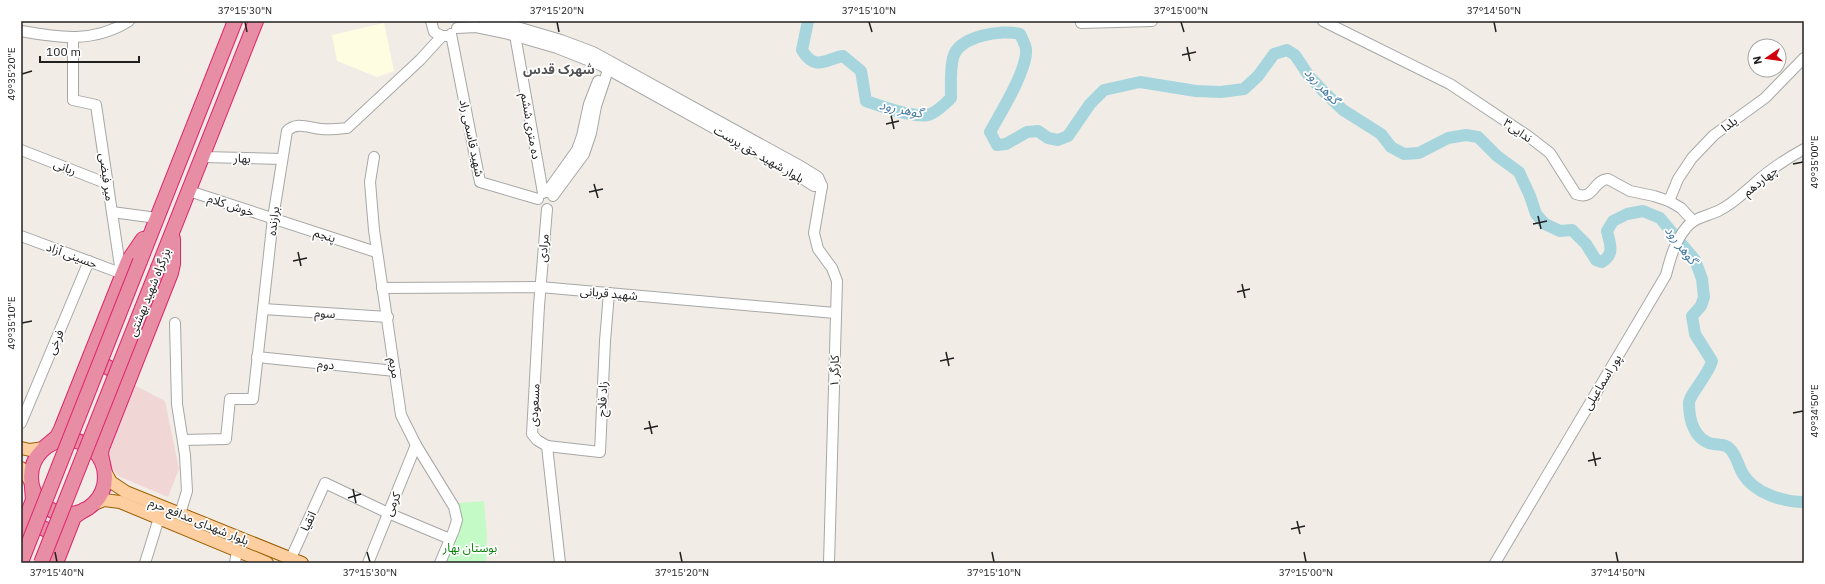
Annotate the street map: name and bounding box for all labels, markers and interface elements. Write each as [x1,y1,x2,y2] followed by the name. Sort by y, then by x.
[218,4,272,17] text: 37°15'30"N
[530,4,584,17] text: 37°15'20"N
[842,4,896,17] text: 37°15'10"N
[1154,4,1208,17] text: 37°15'00"N
[1467,4,1521,17] text: 37°14'50"N
[40,38,139,64] scale bar
[1747,38,1787,78] north arrow
[46,44,81,59] text: 100 m
[5,47,18,101] text: 49°35'20"E
[1750,55,1765,66] text: N
[523,61,595,78] district label: شهرک قدس
[1301,64,1345,110] water label: گوهر رود
[516,92,544,161] street label: ده متری ششم
[878,96,927,122] water label: گوهر رود
[456,98,488,178] street label: شهید قاسمی راد
[1718,113,1740,135] street label: یلدا
[1501,115,1535,145] street label: ندایی۳
[711,122,807,187] street label: بلوار شهید حق پرست
[1808,135,1821,189] text: 49°35'00"E
[232,150,251,166] street label: بهار
[96,152,118,202] street label: میر فیضی
[52,156,78,178] street label: ربانی
[1740,163,1782,201] street label: چهاردهم
[205,190,256,221] street label: خوش کلام
[264,206,282,236] street label: برازنده
[1661,222,1703,270] water label: گوهر رود
[312,224,338,247] street label: پنجم
[534,233,552,263] street label: مرادی
[44,239,99,271] street label: حسینی آزاد
[124,246,174,338] street label: بزرگراه شهید بهشتی
[580,283,638,303] street label: شهید قربانی
[5,296,18,350] text: 49°35'10"E
[314,305,336,323] street label: سوم
[43,327,67,357] street label: فرخی
[1580,351,1625,413] street label: پور اسماعیلی
[826,354,842,387] street label: کارگر ۱
[317,356,335,374] street label: دوم
[384,357,404,380] street label: مریم
[594,381,612,417] street label: زاد فلاح
[525,383,543,427] street label: مسعودی
[1808,384,1821,438] text: 49°34'50"E
[380,489,404,518] street label: کرمی
[146,494,251,550] street label: بلوار شهدای مدافع حرم
[297,508,319,533] street label: اتقیا
[442,540,497,555] park label: بوستان بهار
[30,566,84,579] text: 37°15'40"N
[343,566,397,579] text: 37°15'30"N
[655,566,709,579] text: 37°15'20"N
[967,566,1021,579] text: 37°15'10"N
[1279,566,1333,579] text: 37°15'00"N
[1591,566,1645,579] text: 37°14'50"N

